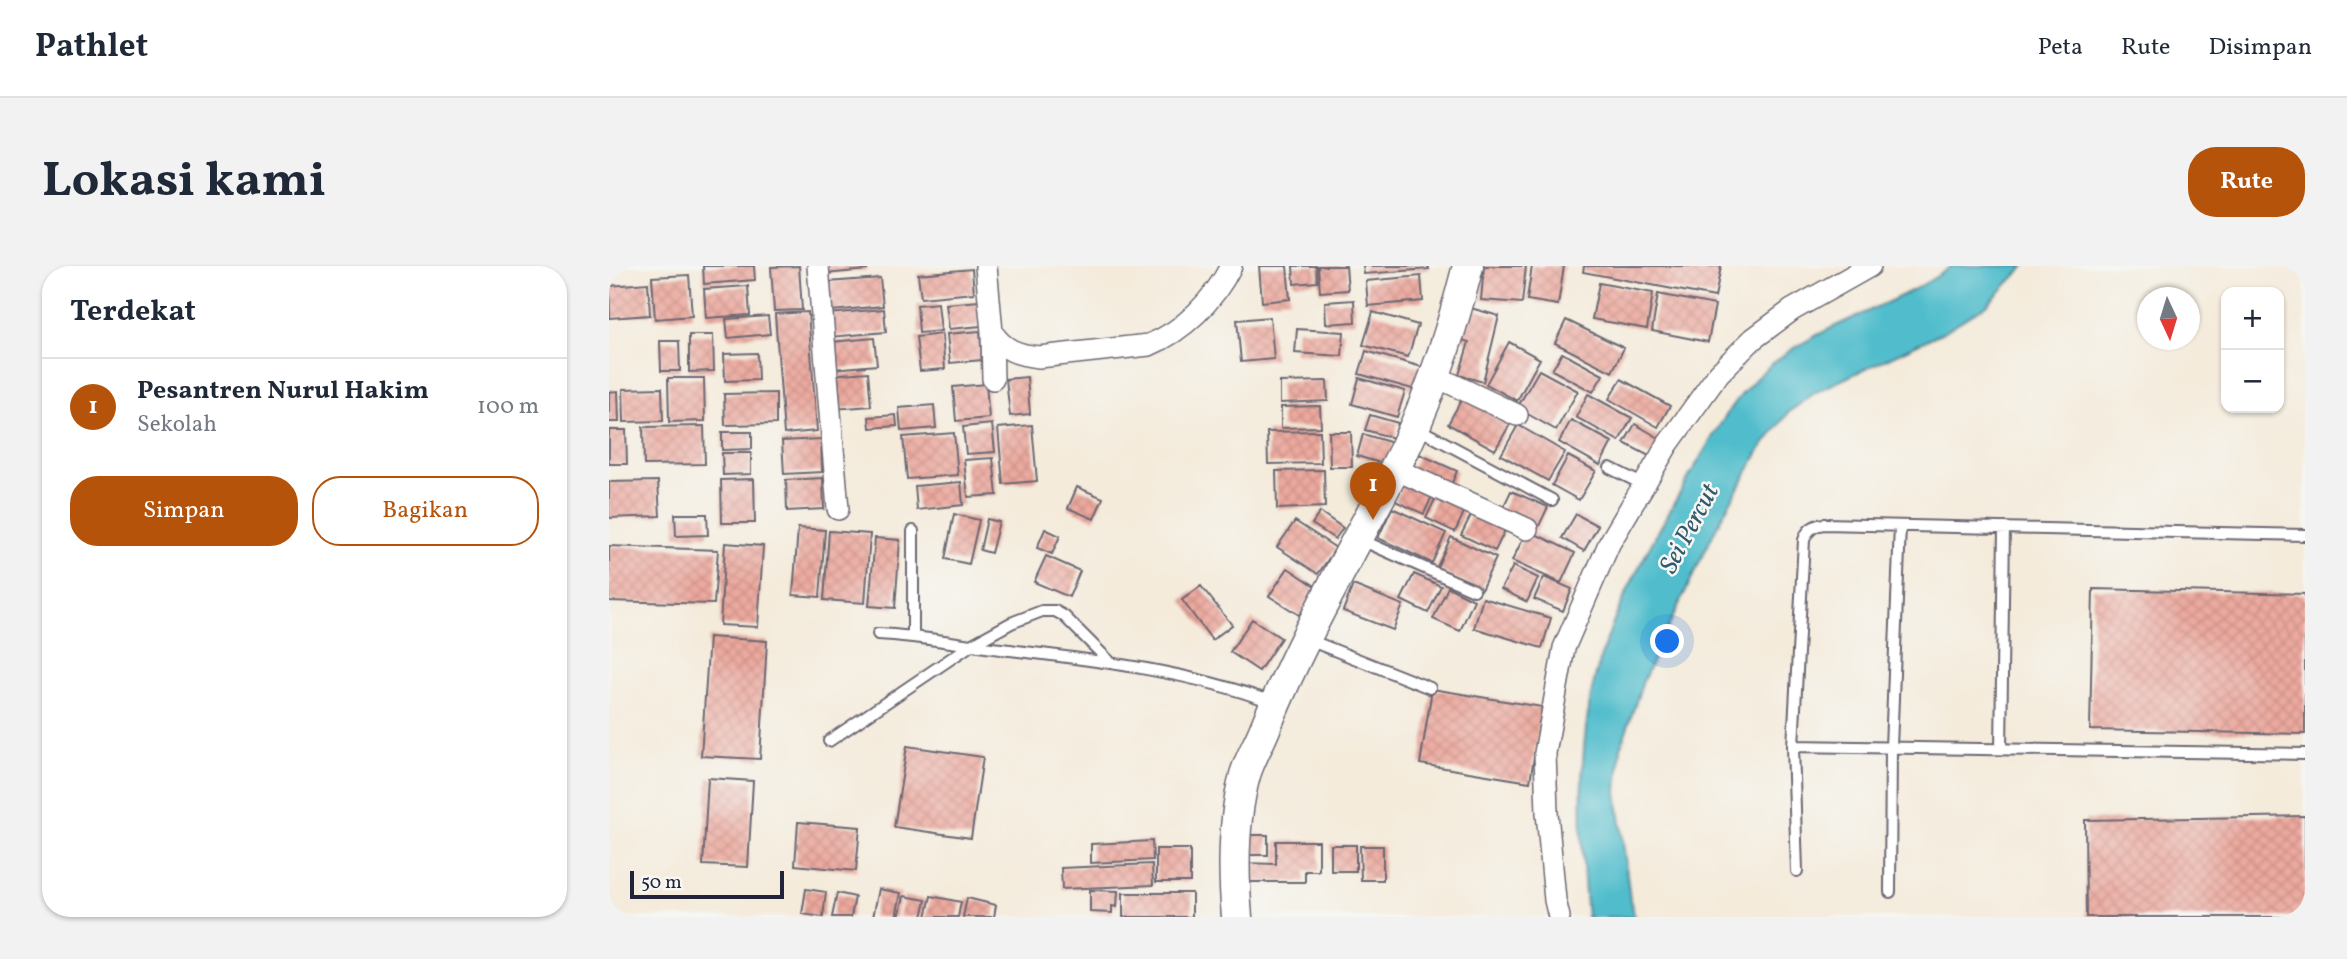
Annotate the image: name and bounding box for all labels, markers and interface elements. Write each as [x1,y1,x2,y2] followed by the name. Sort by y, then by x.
[35,25,148,71] text: Pathlet
[2038,31,2083,65] text: Peta
[2121,31,2170,65] text: Rute
[2208,31,2312,65] text: Disimpan
[2188,147,2305,217] button: Rute
[42,148,326,217] text: Lokasi kami
[2137,287,2200,350] north arrow
[2221,287,2284,413] map controls
[2221,287,2284,350] button: +
[70,291,196,333] text: Terdekat
[2221,350,2284,413] button: −
[137,373,429,409] text: Pesantren Nurul Hakim
[88,391,98,423] text: 1
[477,391,539,423] text: 100 m
[137,409,217,441] text: Sekolah
[1350,462,1396,520] pin: 1
[70,476,298,546] button: Simpan
[312,476,539,546] button: Bagikan
[1651,477,1729,580] water label: Sei Percut
[1650,624,1684,658] your location
[630,868,784,900] scale bar
[641,870,682,896] text: 50 m

